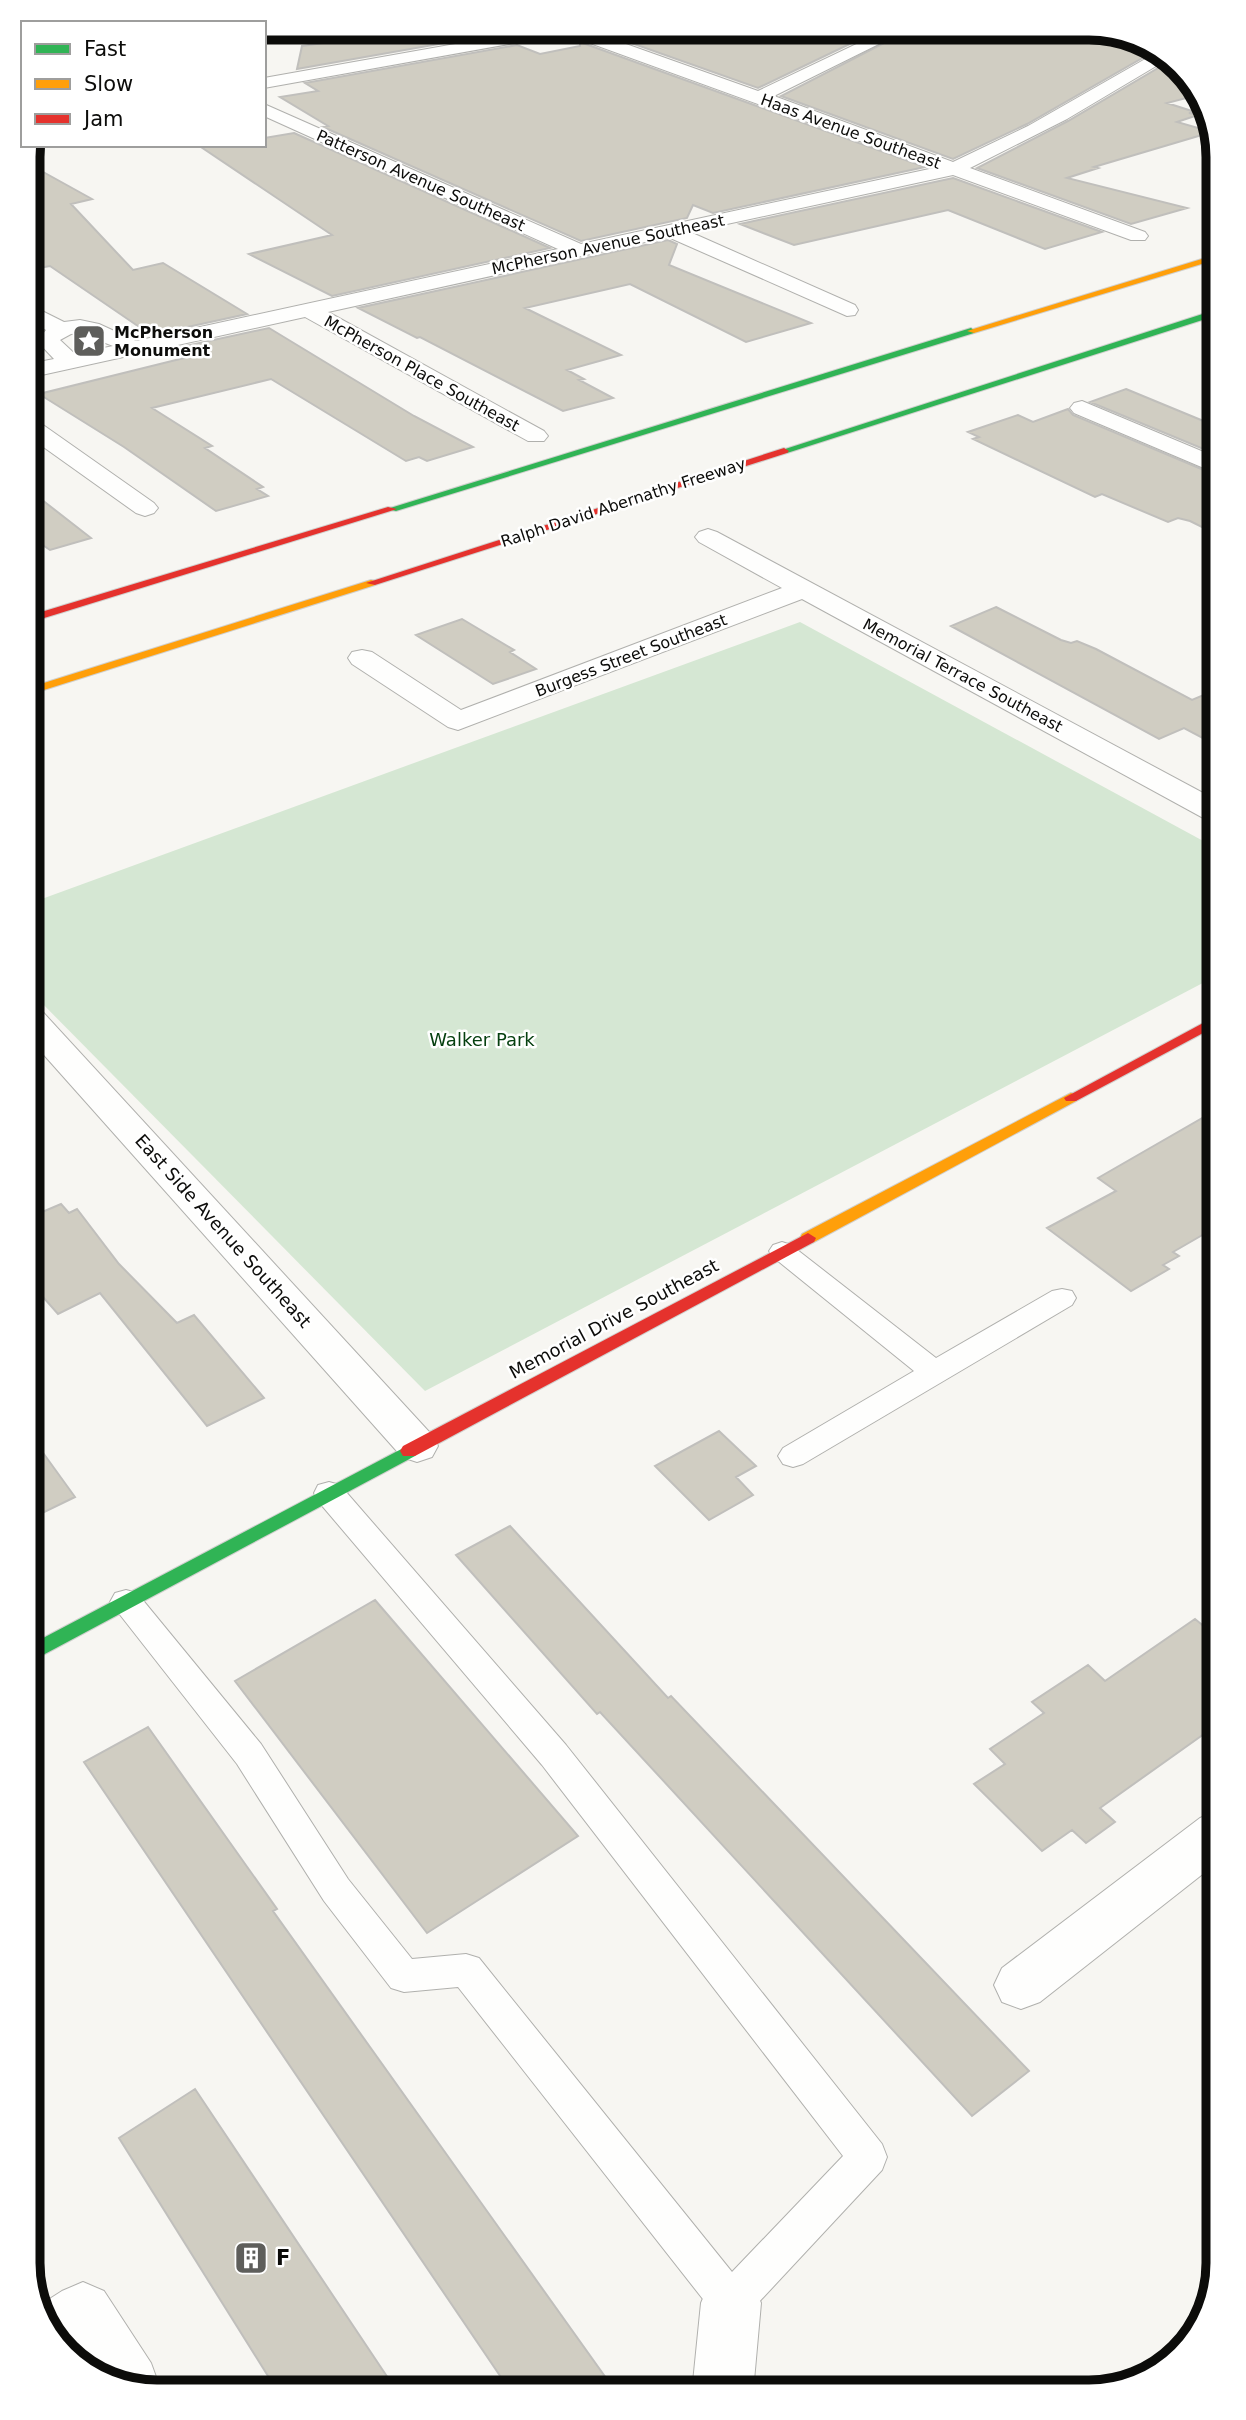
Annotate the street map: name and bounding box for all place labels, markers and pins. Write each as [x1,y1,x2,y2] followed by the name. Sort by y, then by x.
[70,322,108,360] place icon: McPherson Monument
[114,323,213,360] place label: McPherson Monument
[232,2239,270,2277] building icon: F
[276,2246,290,2270] place label: F

